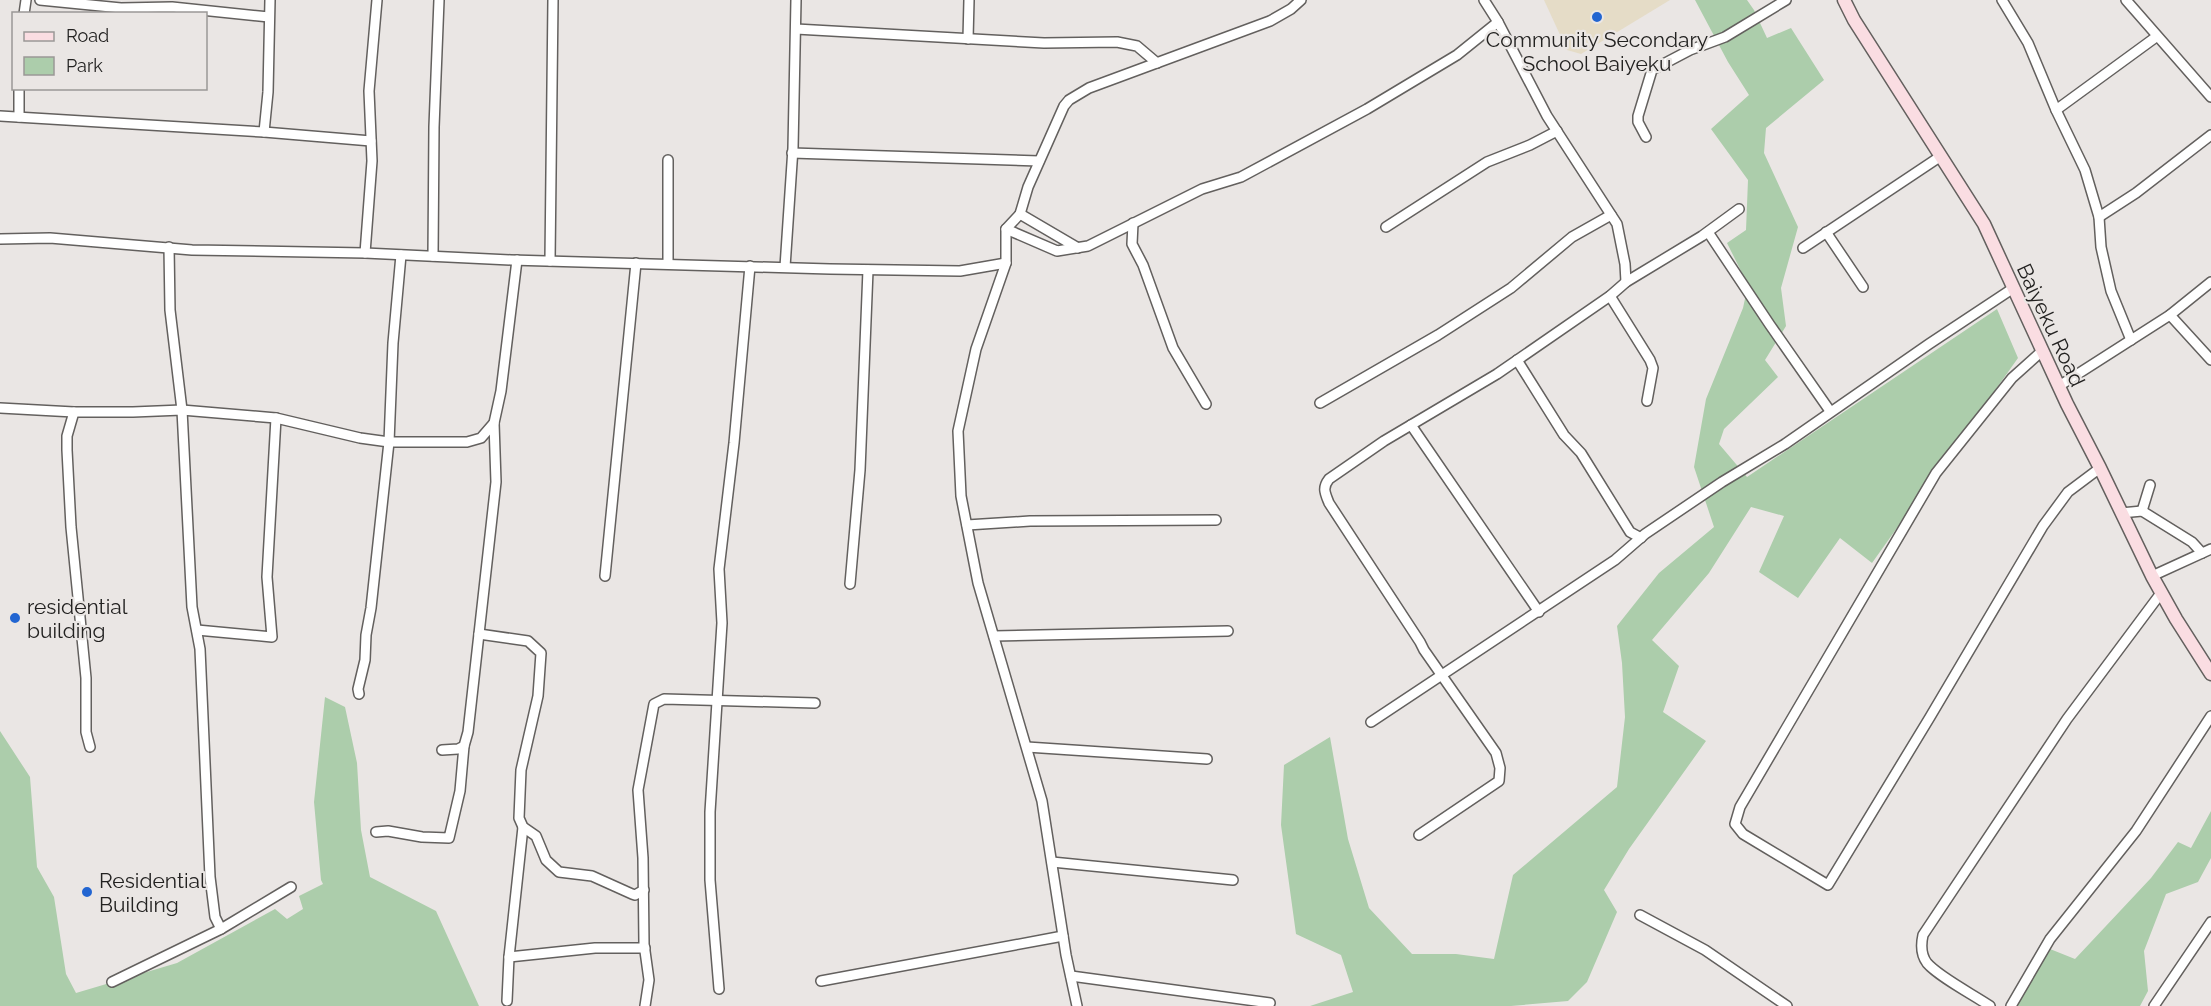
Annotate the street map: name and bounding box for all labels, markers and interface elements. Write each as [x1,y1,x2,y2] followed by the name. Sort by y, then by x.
[1590,10,1604,24] marker: Community Secondary School Baiyeku
[12,12,207,90] legend
[66,25,109,46] text: Road
[1486,27,1708,76] place label: Community Secondary School Baiyeku
[66,55,103,76] text: Park
[2012,260,2090,390] street label: Baiyeku Road
[27,594,128,643] place label: residential building
[8,611,22,625] marker: residential building
[99,868,206,917] place label: Residential Building
[80,885,94,899] marker: Residential Building

